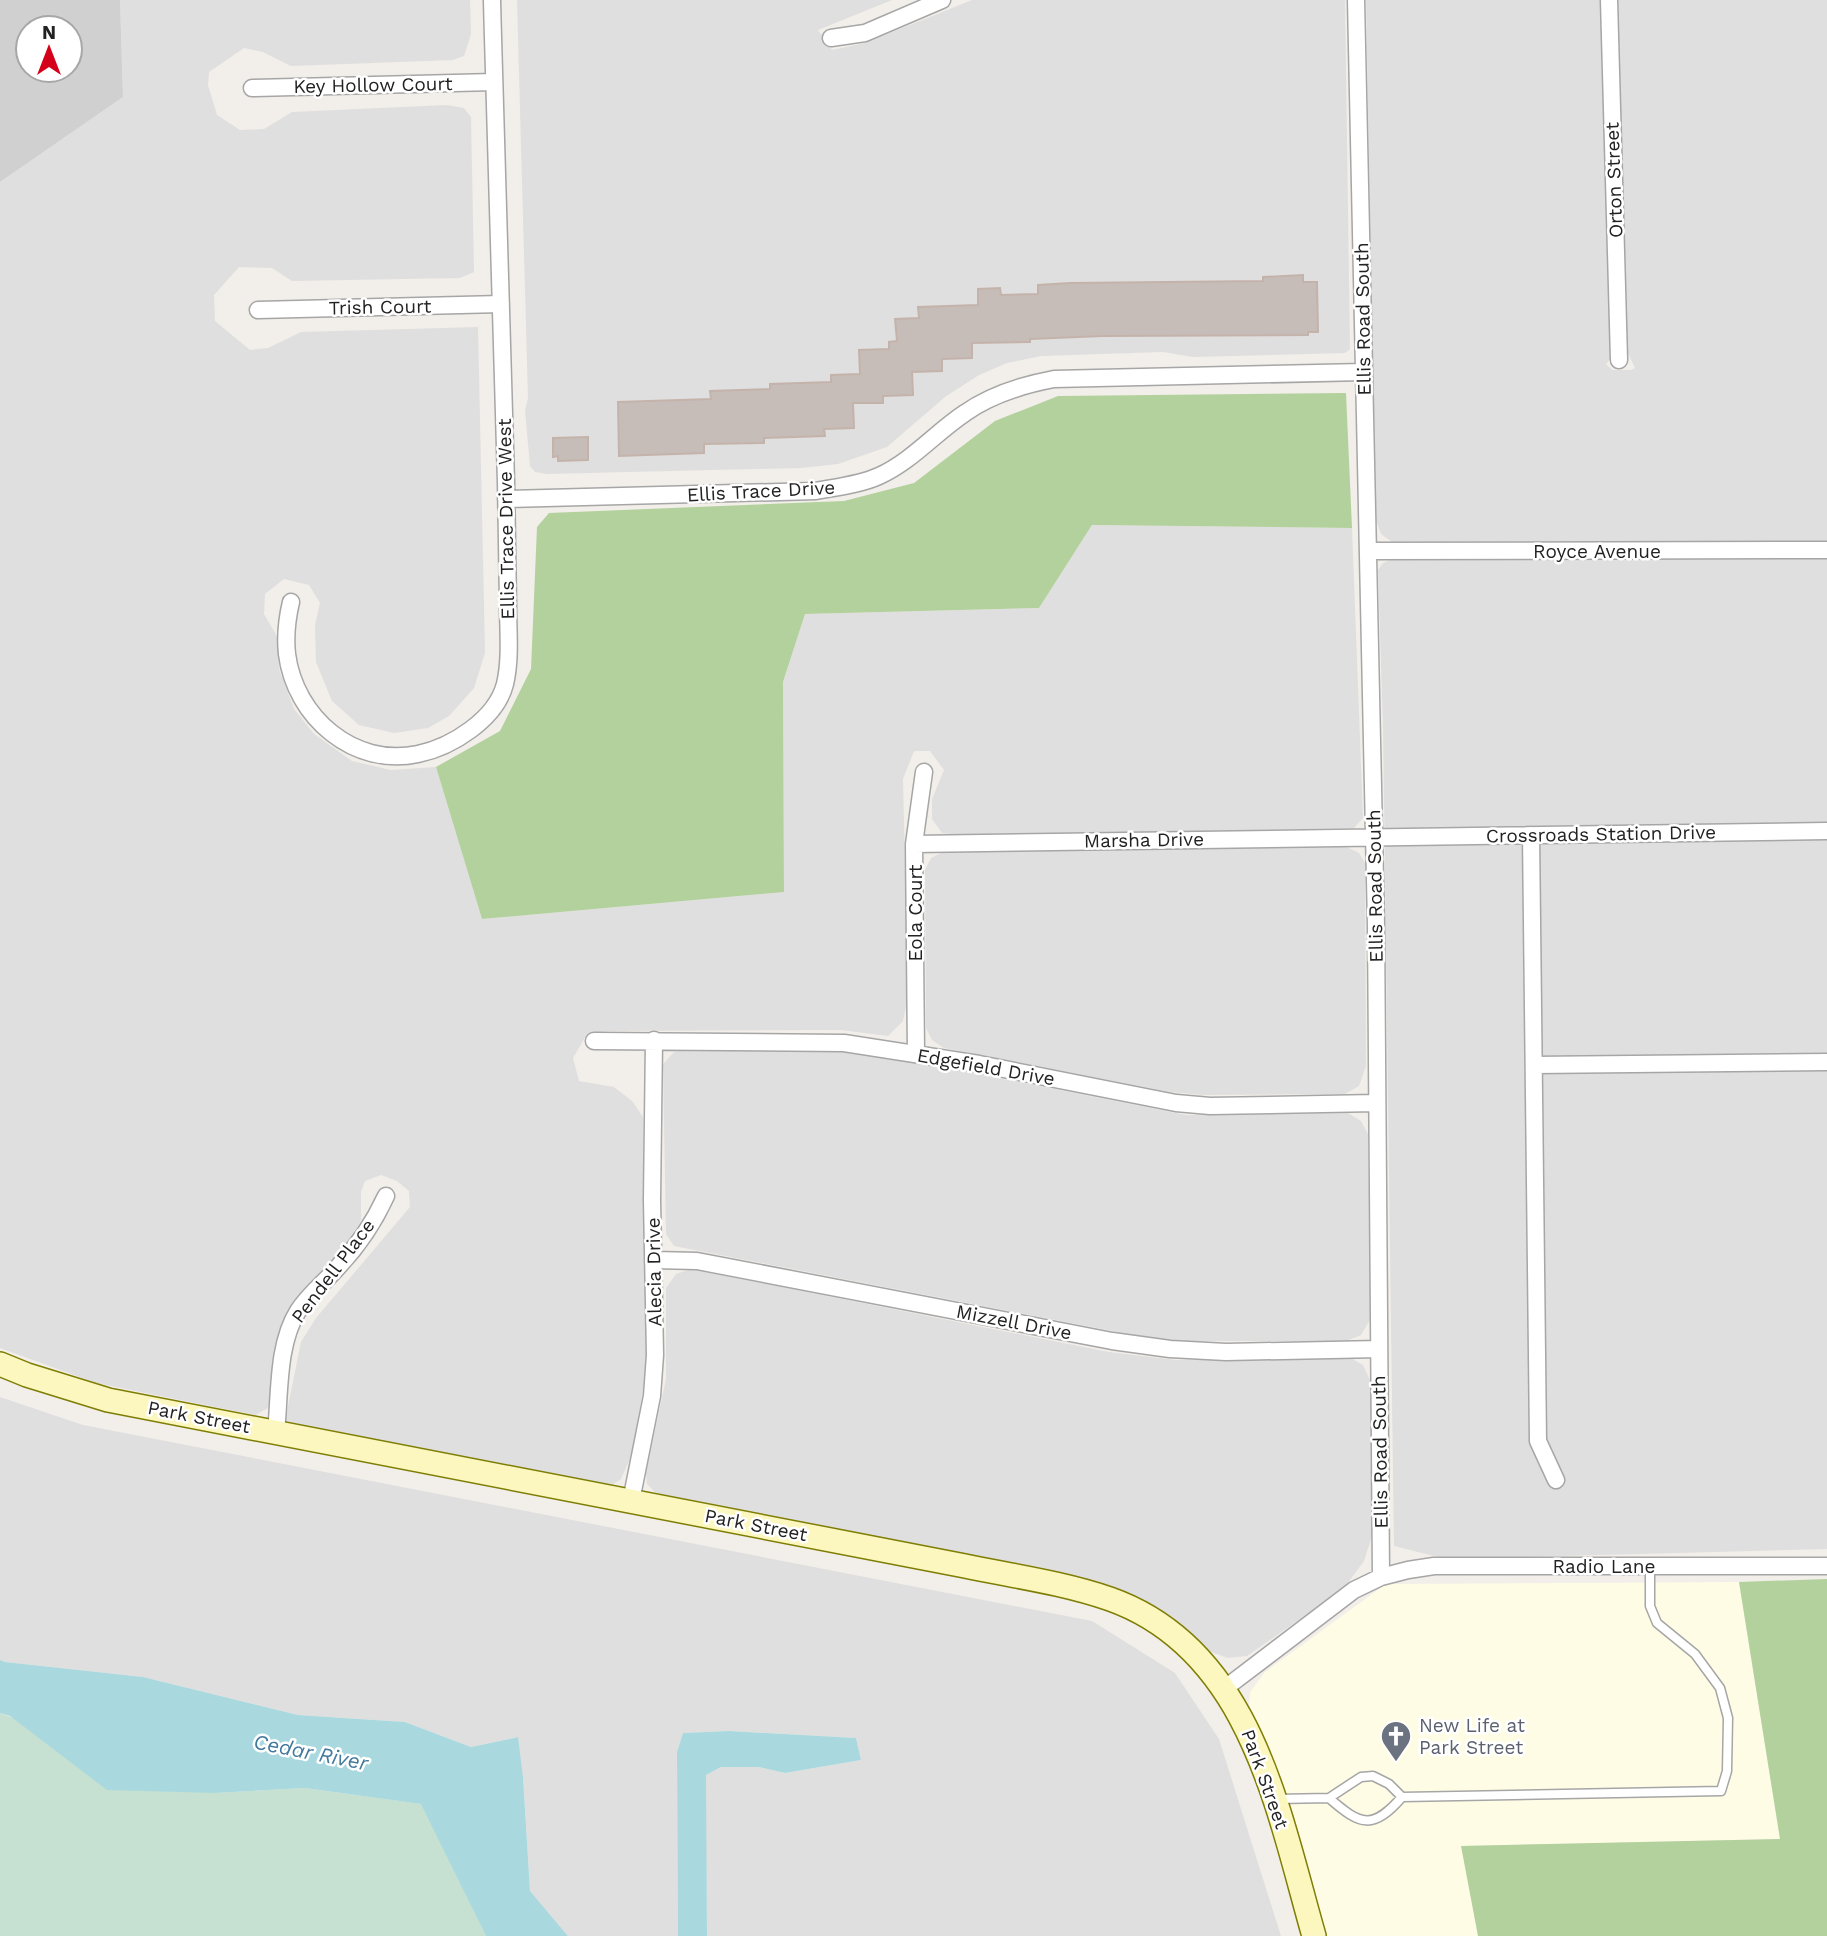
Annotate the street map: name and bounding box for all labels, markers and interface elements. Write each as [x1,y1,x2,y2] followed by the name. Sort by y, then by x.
[14,14,84,84] north arrow
[42,21,56,44] text: N
[293,72,453,98] street label: Key Hollow Court
[1600,122,1628,238] street label: Orton Street
[1350,242,1376,396] street label: Ellis Road South
[329,295,431,319] street label: Trish Court
[493,418,519,620] street label: Ellis Trace Drive West
[686,476,836,506] street label: Ellis Trace Drive
[1533,540,1661,563] street label: Royce Avenue
[1362,809,1388,963] street label: Ellis Road South
[1486,820,1716,848] street label: Crossroads Station Drive
[1084,827,1204,853] street label: Marsha Drive
[904,864,927,962] street label: Eola Court
[915,1044,1057,1090] street label: Edgefield Drive
[286,1214,380,1328] street label: Pendell Place
[642,1217,666,1327] street label: Alecia Drive
[954,1300,1074,1344] street label: Mizzell Drive
[1367,1375,1393,1529] street label: Ellis Road South
[146,1396,252,1438] street label: Park Street
[703,1504,809,1546] street label: Park Street
[1552,1555,1656,1578] street label: Radio Lane
[1419,1714,1525,1759] place label: New Life at Park Street
[1379,1719,1413,1763] church icon: New Life at Park Street
[1236,1726,1294,1832] street label: Park Street
[252,1729,371,1776] water label: Cedar River

